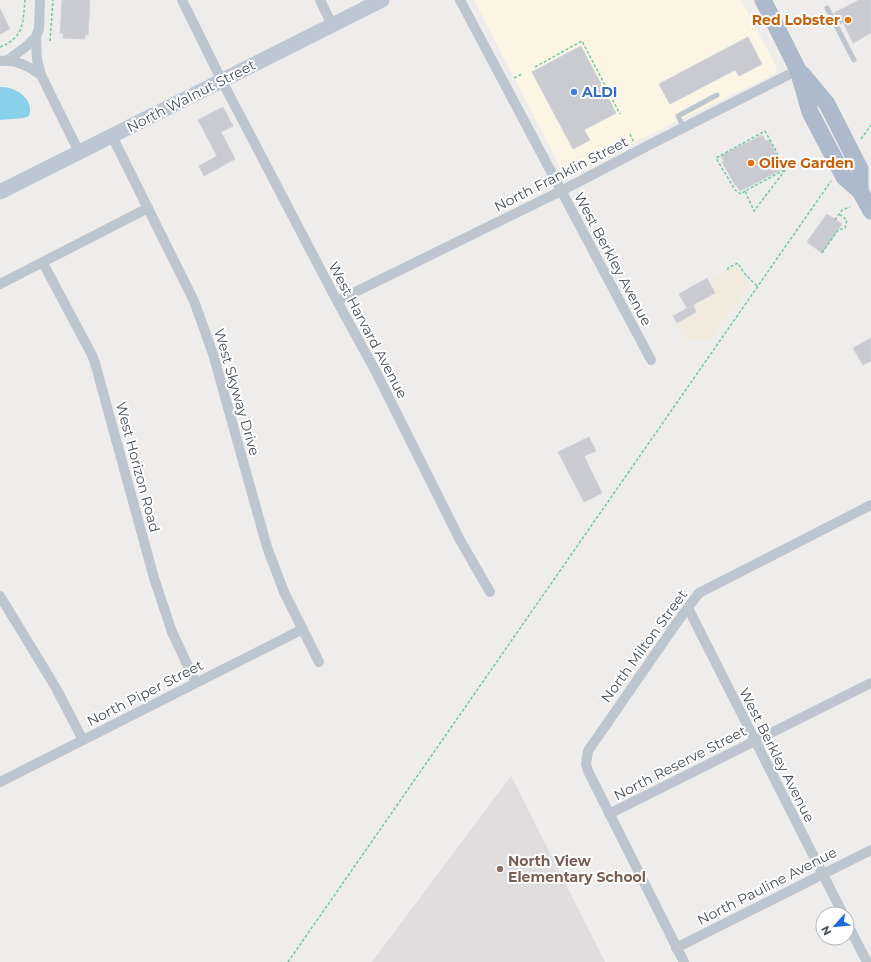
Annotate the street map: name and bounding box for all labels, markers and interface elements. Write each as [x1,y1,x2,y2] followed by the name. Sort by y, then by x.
[752,11,840,29] place label: Red Lobster
[843,15,853,25] marker: Red Lobster
[124,56,259,136] street label: North Walnut Street
[581,83,617,101] place label: ALDI
[569,87,579,97] marker: ALDI
[491,132,631,216] street label: North Franklin Street
[759,154,854,172] place label: Olive Garden
[746,158,756,168] marker: Olive Garden
[570,189,656,329] street label: West Berkley Avenue
[324,259,412,401] street label: West Harvard Avenue
[210,326,264,458] street label: West Skyway Drive
[112,400,164,534] street label: West Horizon Road
[597,586,691,706] street label: North Milton Street
[84,656,206,730] street label: North Piper Street
[735,685,819,825] street label: West Berkley Avenue
[611,722,750,804] street label: North Reserve Street
[694,843,840,929] street label: North Pauline Avenue
[508,852,646,886] place label: North View Elementary School
[495,864,505,874] marker: North View Elementary School
[815,906,855,946] north arrow

